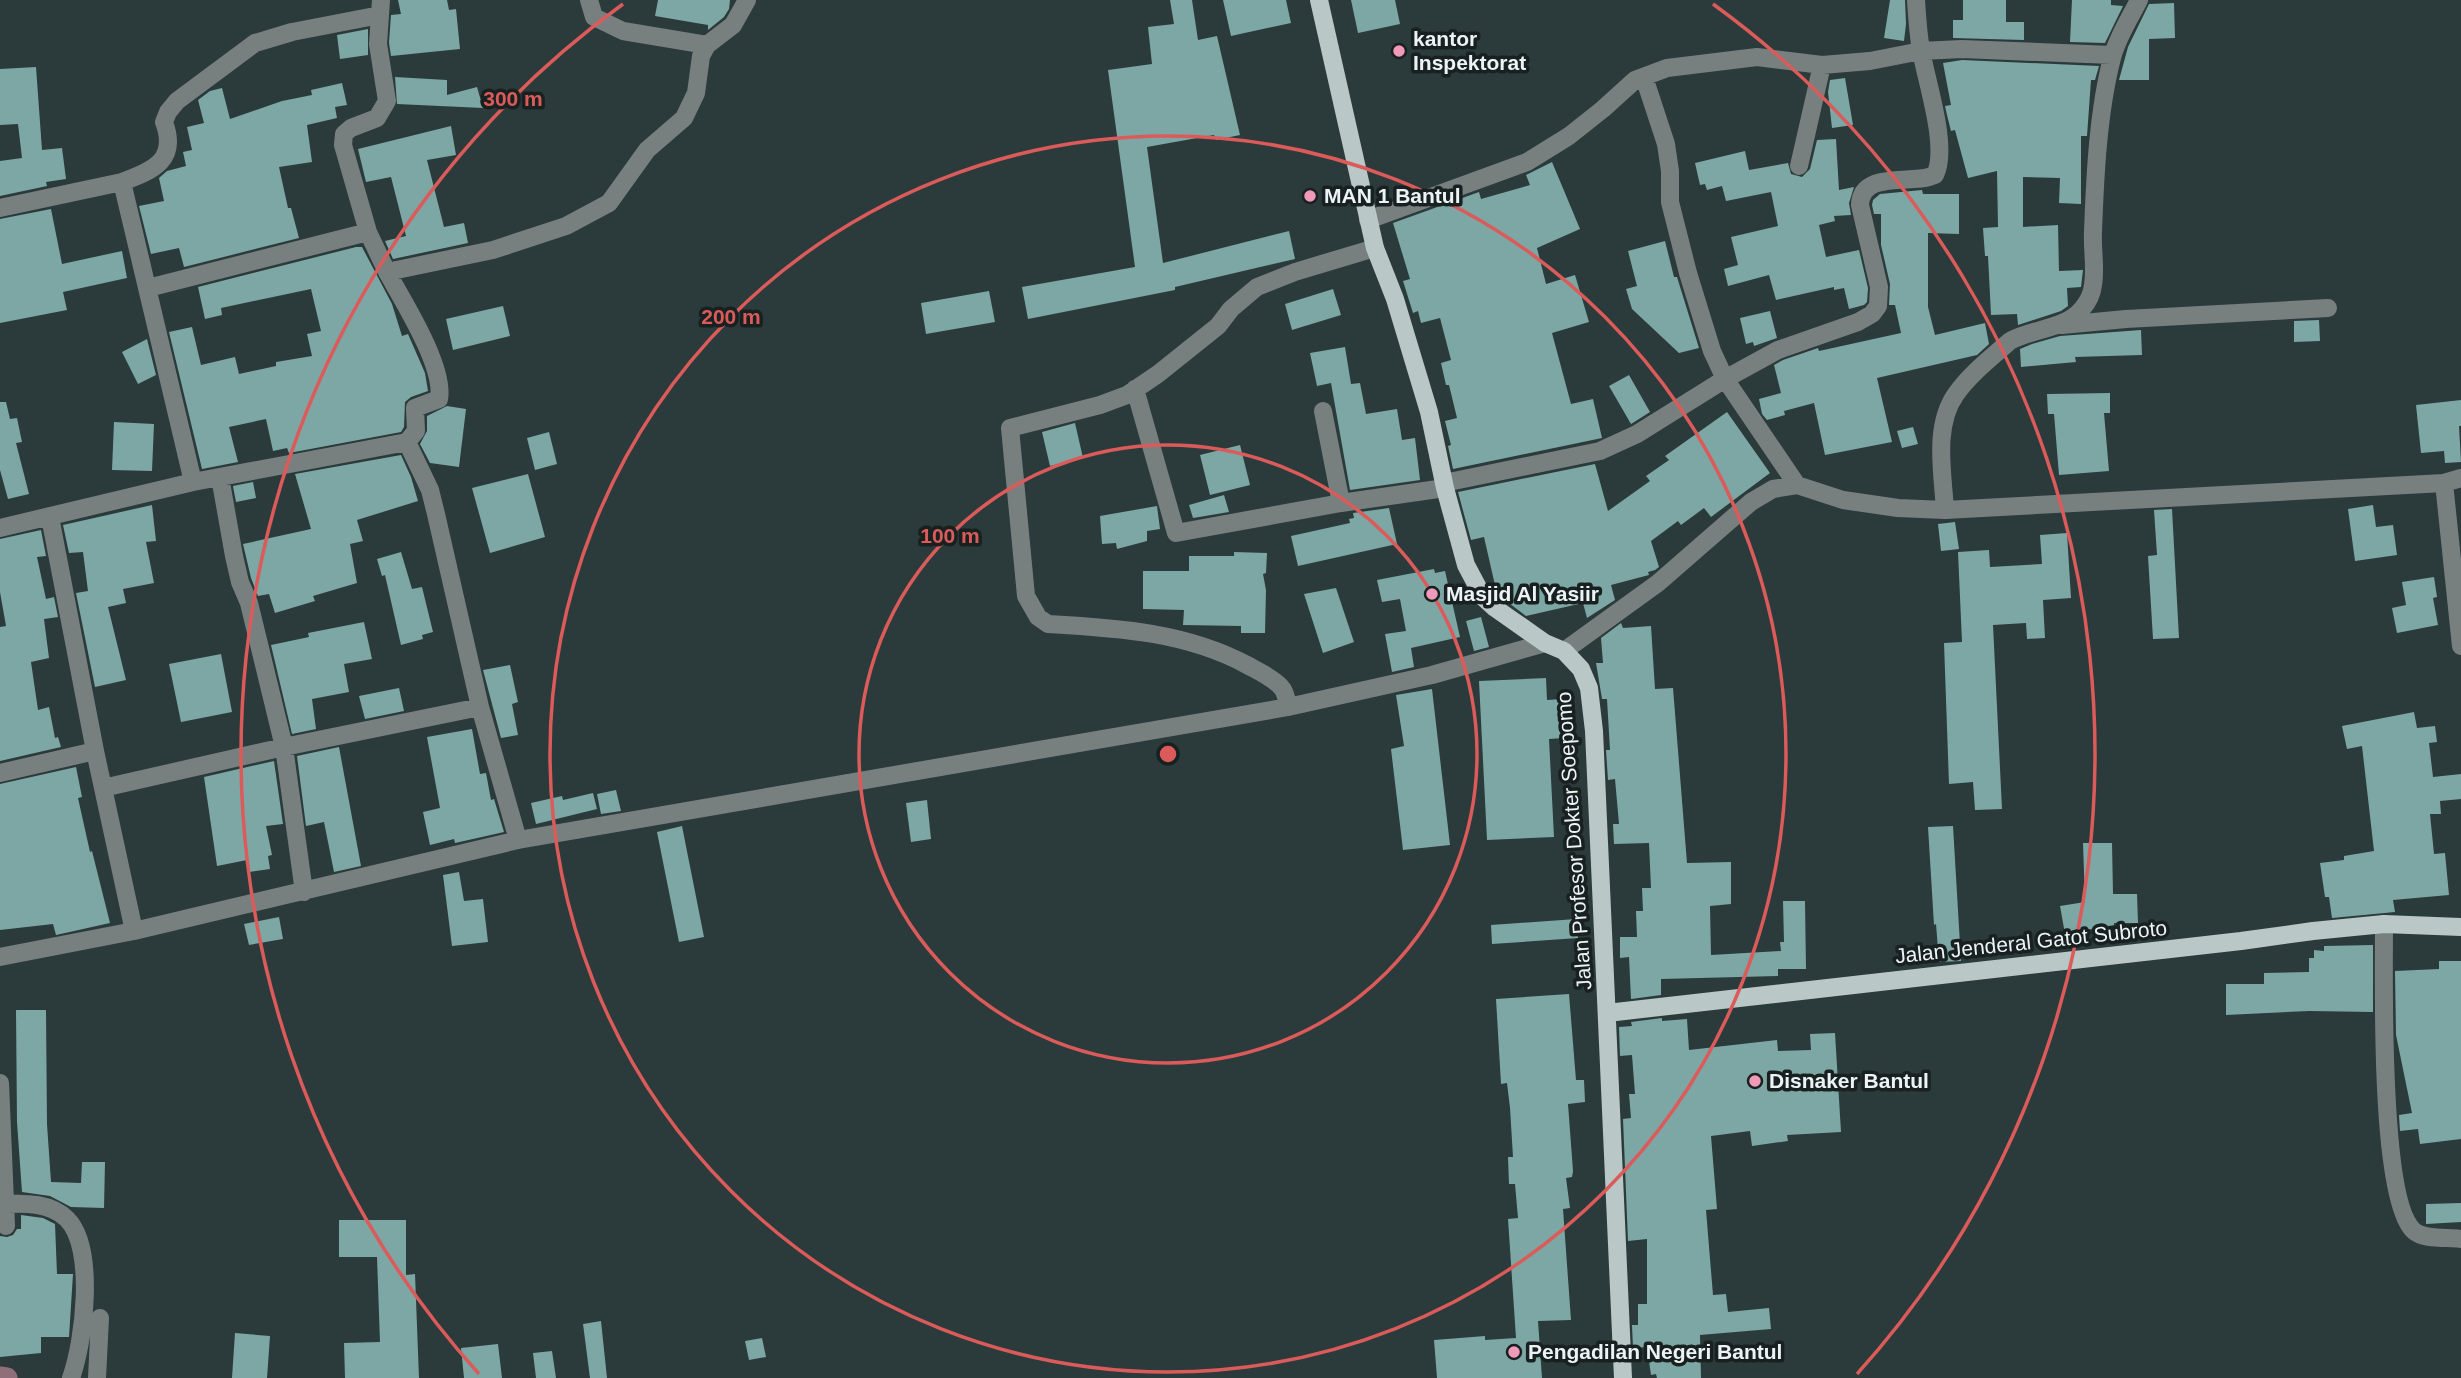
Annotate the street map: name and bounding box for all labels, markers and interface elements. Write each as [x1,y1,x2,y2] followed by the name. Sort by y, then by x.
[1413,27,1526,74] place label: kantor Inspektorat
[1391,43,1407,59] marker: kantor Inspektorat
[483,87,543,110] text: 300 m
[1324,184,1461,207] place label: MAN 1 Bantul
[1302,188,1318,204] marker: MAN 1 Bantul
[701,305,761,328] text: 200 m
[920,524,980,547] text: 100 m
[1446,582,1599,605] place label: Masjid Al Yasiir
[1424,586,1440,602] marker: Masjid Al Yasiir
[1552,691,1595,991] street label: Jalan Profesor Dokter Soepomo
[1156,742,1180,766] centre of rings
[1894,916,2168,967] street label: Jalan Jenderal Gatot Subroto
[1769,1069,1929,1092] place label: Disnaker Bantul
[1747,1073,1763,1089] marker: Disnaker Bantul
[1528,1340,1782,1363] place label: Pengadilan Negeri Bantul
[1506,1344,1522,1360] marker: Pengadilan Negeri Bantul

